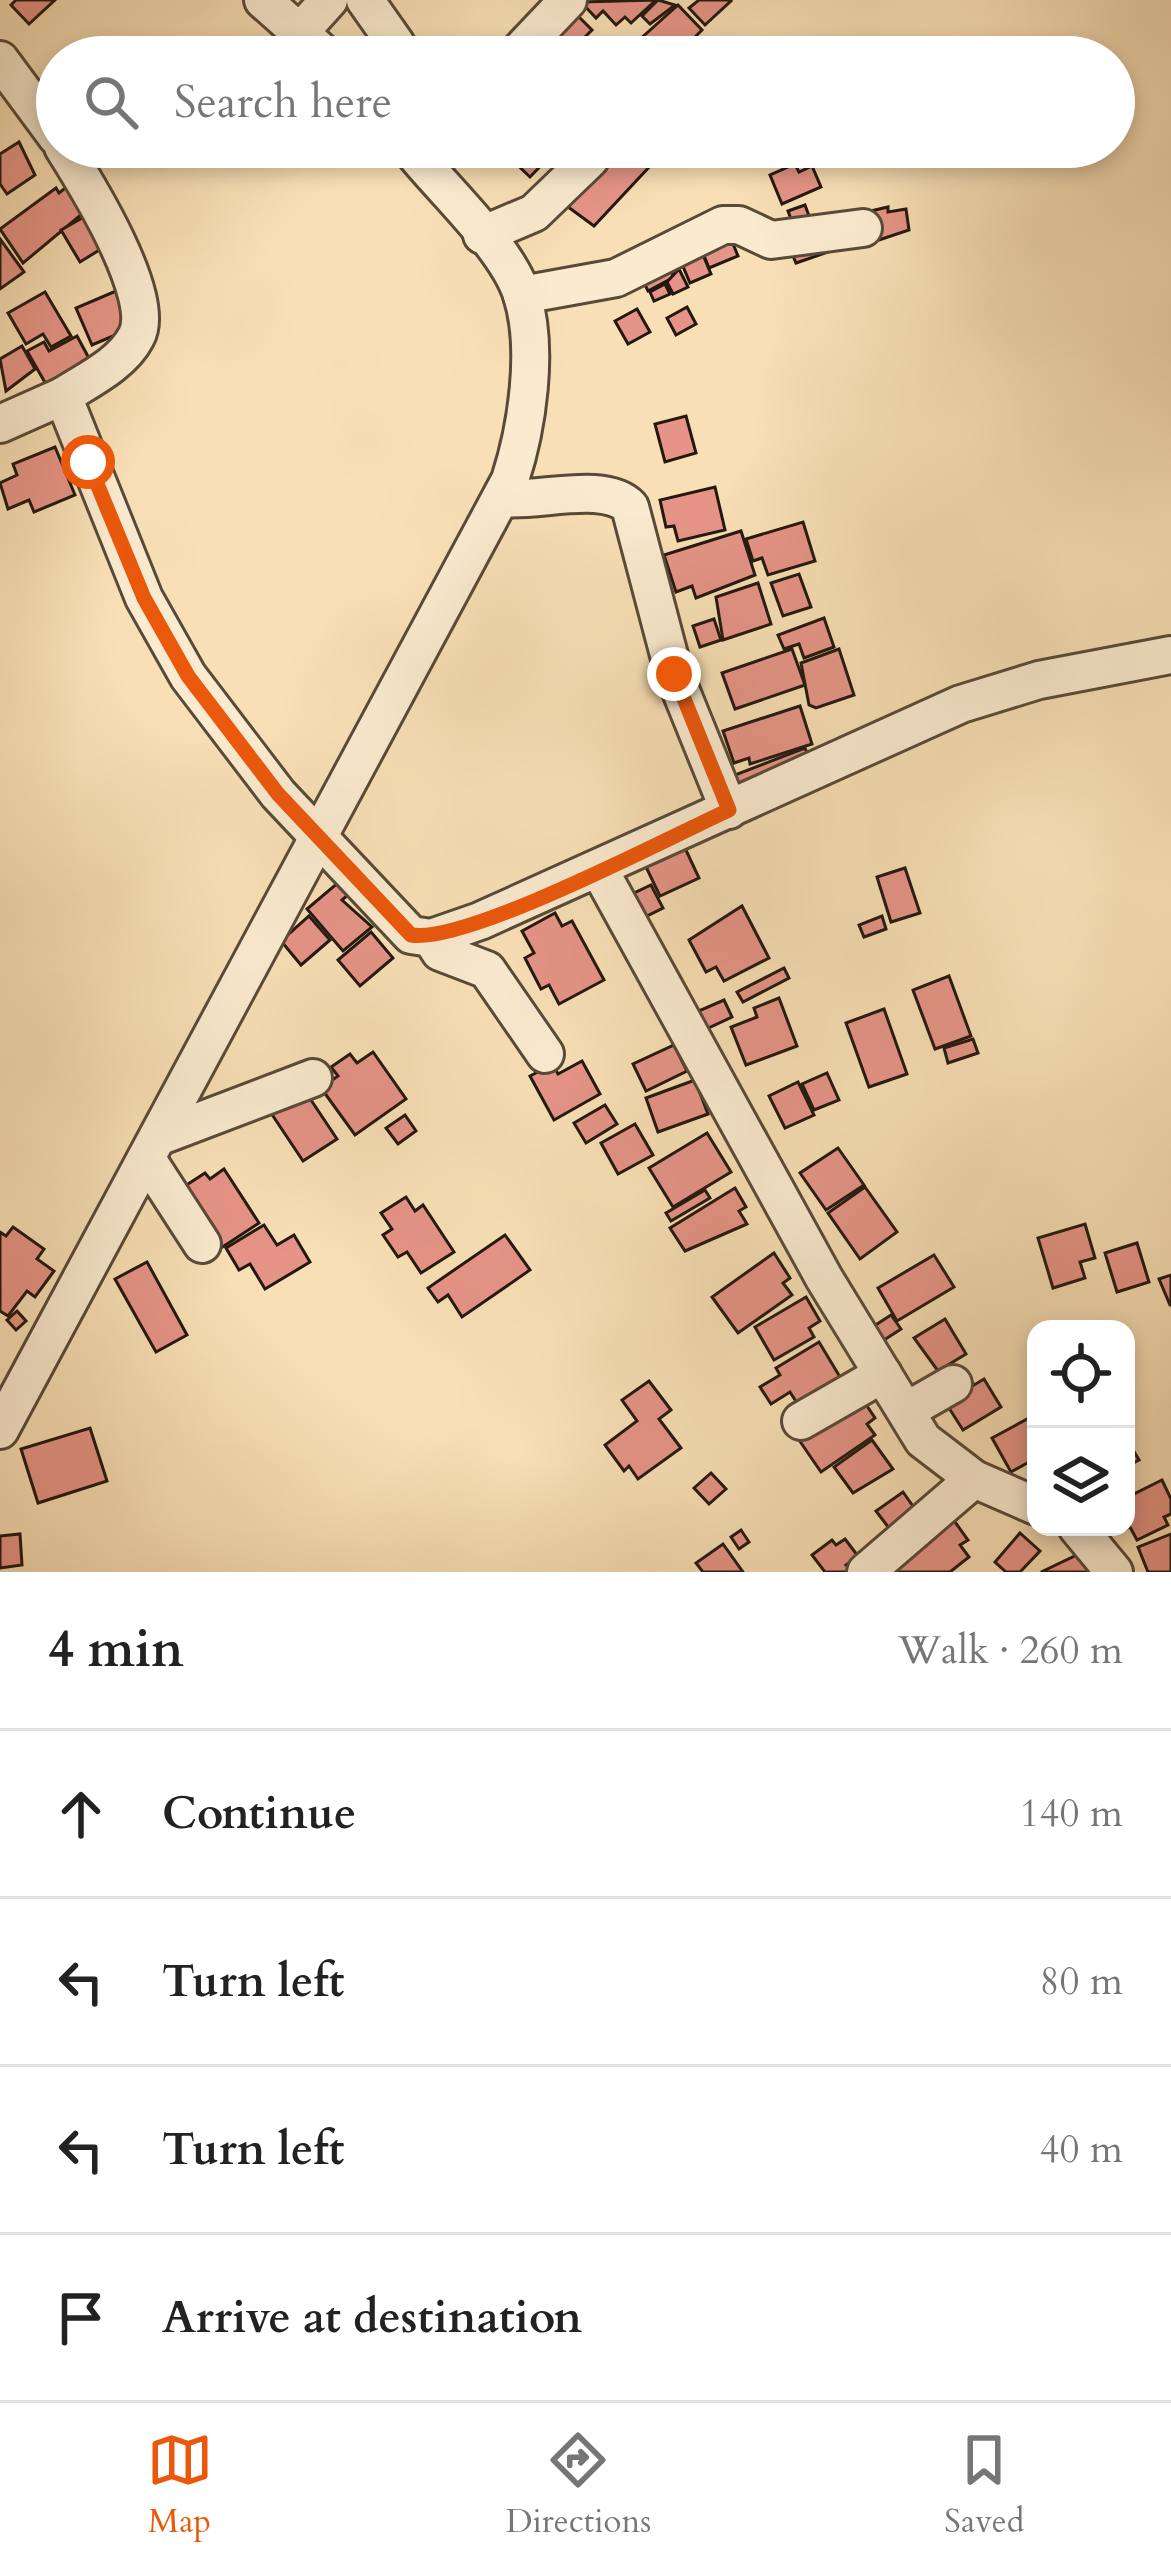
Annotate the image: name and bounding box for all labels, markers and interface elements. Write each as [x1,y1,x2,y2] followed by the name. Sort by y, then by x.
[36,36,1135,168] search box
[78,69,144,135] icon: search
[174,72,392,133] text: Search here
[61,435,115,489] route start
[647,647,701,701] route end
[1027,1320,1135,1536] map controls
[1027,1320,1135,1428] button: locate
[1027,1428,1135,1536] button: layers
[48,1615,184,1685] text: 4 min
[898,1624,1123,1677] text: Walk · 260 m
[48,1781,114,1847] icon: ahead
[162,1783,356,1844] text: Continue
[1020,1787,1123,1840] text: 140 m
[48,1949,114,2015] icon: left
[162,1951,344,2012] text: Turn left
[1040,1955,1123,2008] text: 80 m
[48,2117,114,2183] icon: left
[162,2119,344,2180] text: Turn left
[1040,2123,1123,2176] text: 40 m
[48,2285,114,2351] icon: arrive
[162,2287,582,2348] text: Arrive at destination
[147,2427,213,2544] tab: Map
[506,2427,651,2544] tab: Directions
[944,2427,1024,2544] tab: Saved

